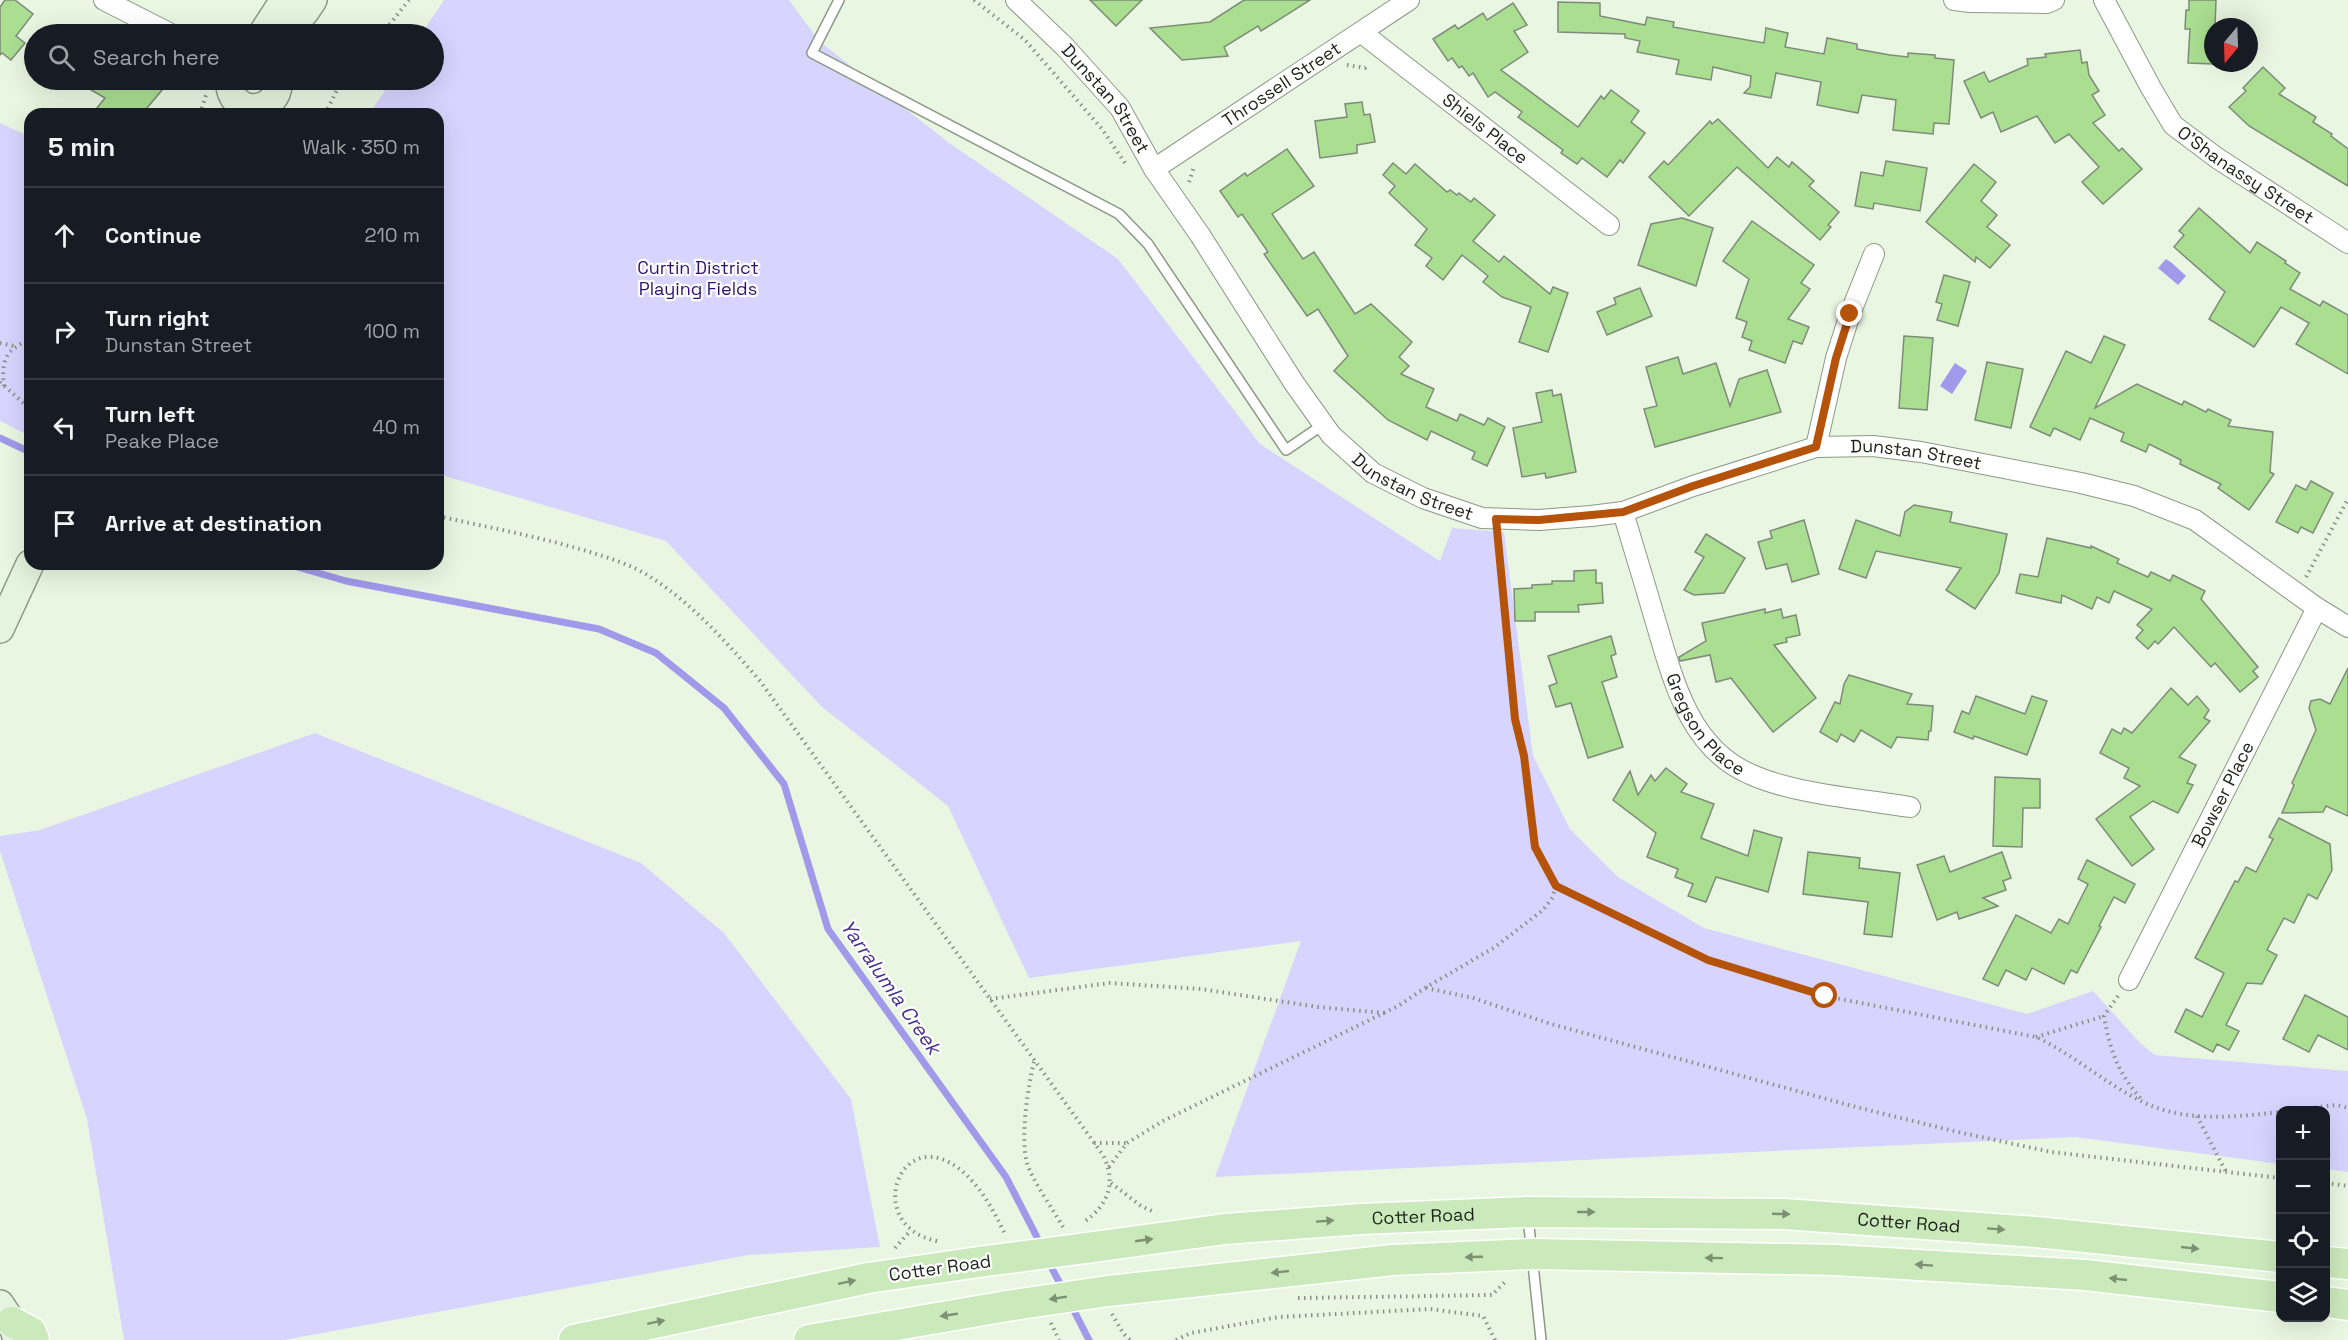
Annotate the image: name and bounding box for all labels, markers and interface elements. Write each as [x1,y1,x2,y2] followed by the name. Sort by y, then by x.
[2204,18,2258,72] north arrow
[24,24,444,90] search box
[1218,37,1345,132] street label: Throssell Street
[1057,39,1155,157] street label: Dunstan Street
[45,41,78,74] icon: search
[93,43,220,71] text: Search here
[1438,88,1533,169] street label: Shiels Place
[2173,120,2318,229] street label: O'Shanassy Street
[48,130,115,164] text: 5 min
[302,134,420,160] text: Walk · 350 m
[48,219,81,252] icon: ahead
[105,221,201,249] text: Continue
[364,222,420,248] text: 210 m
[637,256,759,300] park label: Curtin District Playing Fields
[1836,300,1862,326] route end
[105,304,210,332] text: Turn right
[48,315,81,348] icon: right
[364,318,420,344] text: 100 m
[105,332,252,358] text: Dunstan Street
[105,400,195,428] text: Turn left
[48,411,81,444] icon: left
[372,414,420,440] text: 40 m
[105,428,219,454] text: Peake Place
[1850,434,1984,474] street label: Dunstan Street
[1348,448,1476,525] street label: Dunstan Street
[48,507,81,540] icon: arrive
[105,509,322,537] text: Arrive at destination
[1661,670,1749,781] street label: Gregson Place
[2186,737,2259,851] street label: Bowser Place
[835,915,948,1061] water label: Yarralumla Creek
[1811,982,1837,1008] route start
[2276,1106,2330,1322] map controls
[2276,1106,2330,1160] button: +
[2276,1160,2330,1214] button: −
[1371,1202,1475,1230] street label: Cotter Road
[1576,1207,1595,1217] one-way arrow
[1857,1207,1961,1238] street label: Cotter Road
[1771,1209,1790,1218] one-way arrow
[2276,1214,2330,1268] button: locate
[1315,1217,1334,1226] one-way arrow
[1986,1225,2005,1234] one-way arrow
[1135,1235,1154,1245] one-way arrow
[2181,1243,2200,1253] one-way arrow
[887,1249,993,1286] street label: Cotter Road
[1465,1252,1484,1261] one-way arrow
[1705,1253,1724,1263] one-way arrow
[1914,1260,1933,1270] one-way arrow
[1270,1267,1289,1277] one-way arrow
[2276,1268,2330,1322] button: layers
[2108,1274,2127,1284] one-way arrow
[837,1277,856,1286] one-way arrow
[1048,1294,1067,1303] one-way arrow
[939,1311,958,1320] one-way arrow
[647,1317,666,1326] one-way arrow

